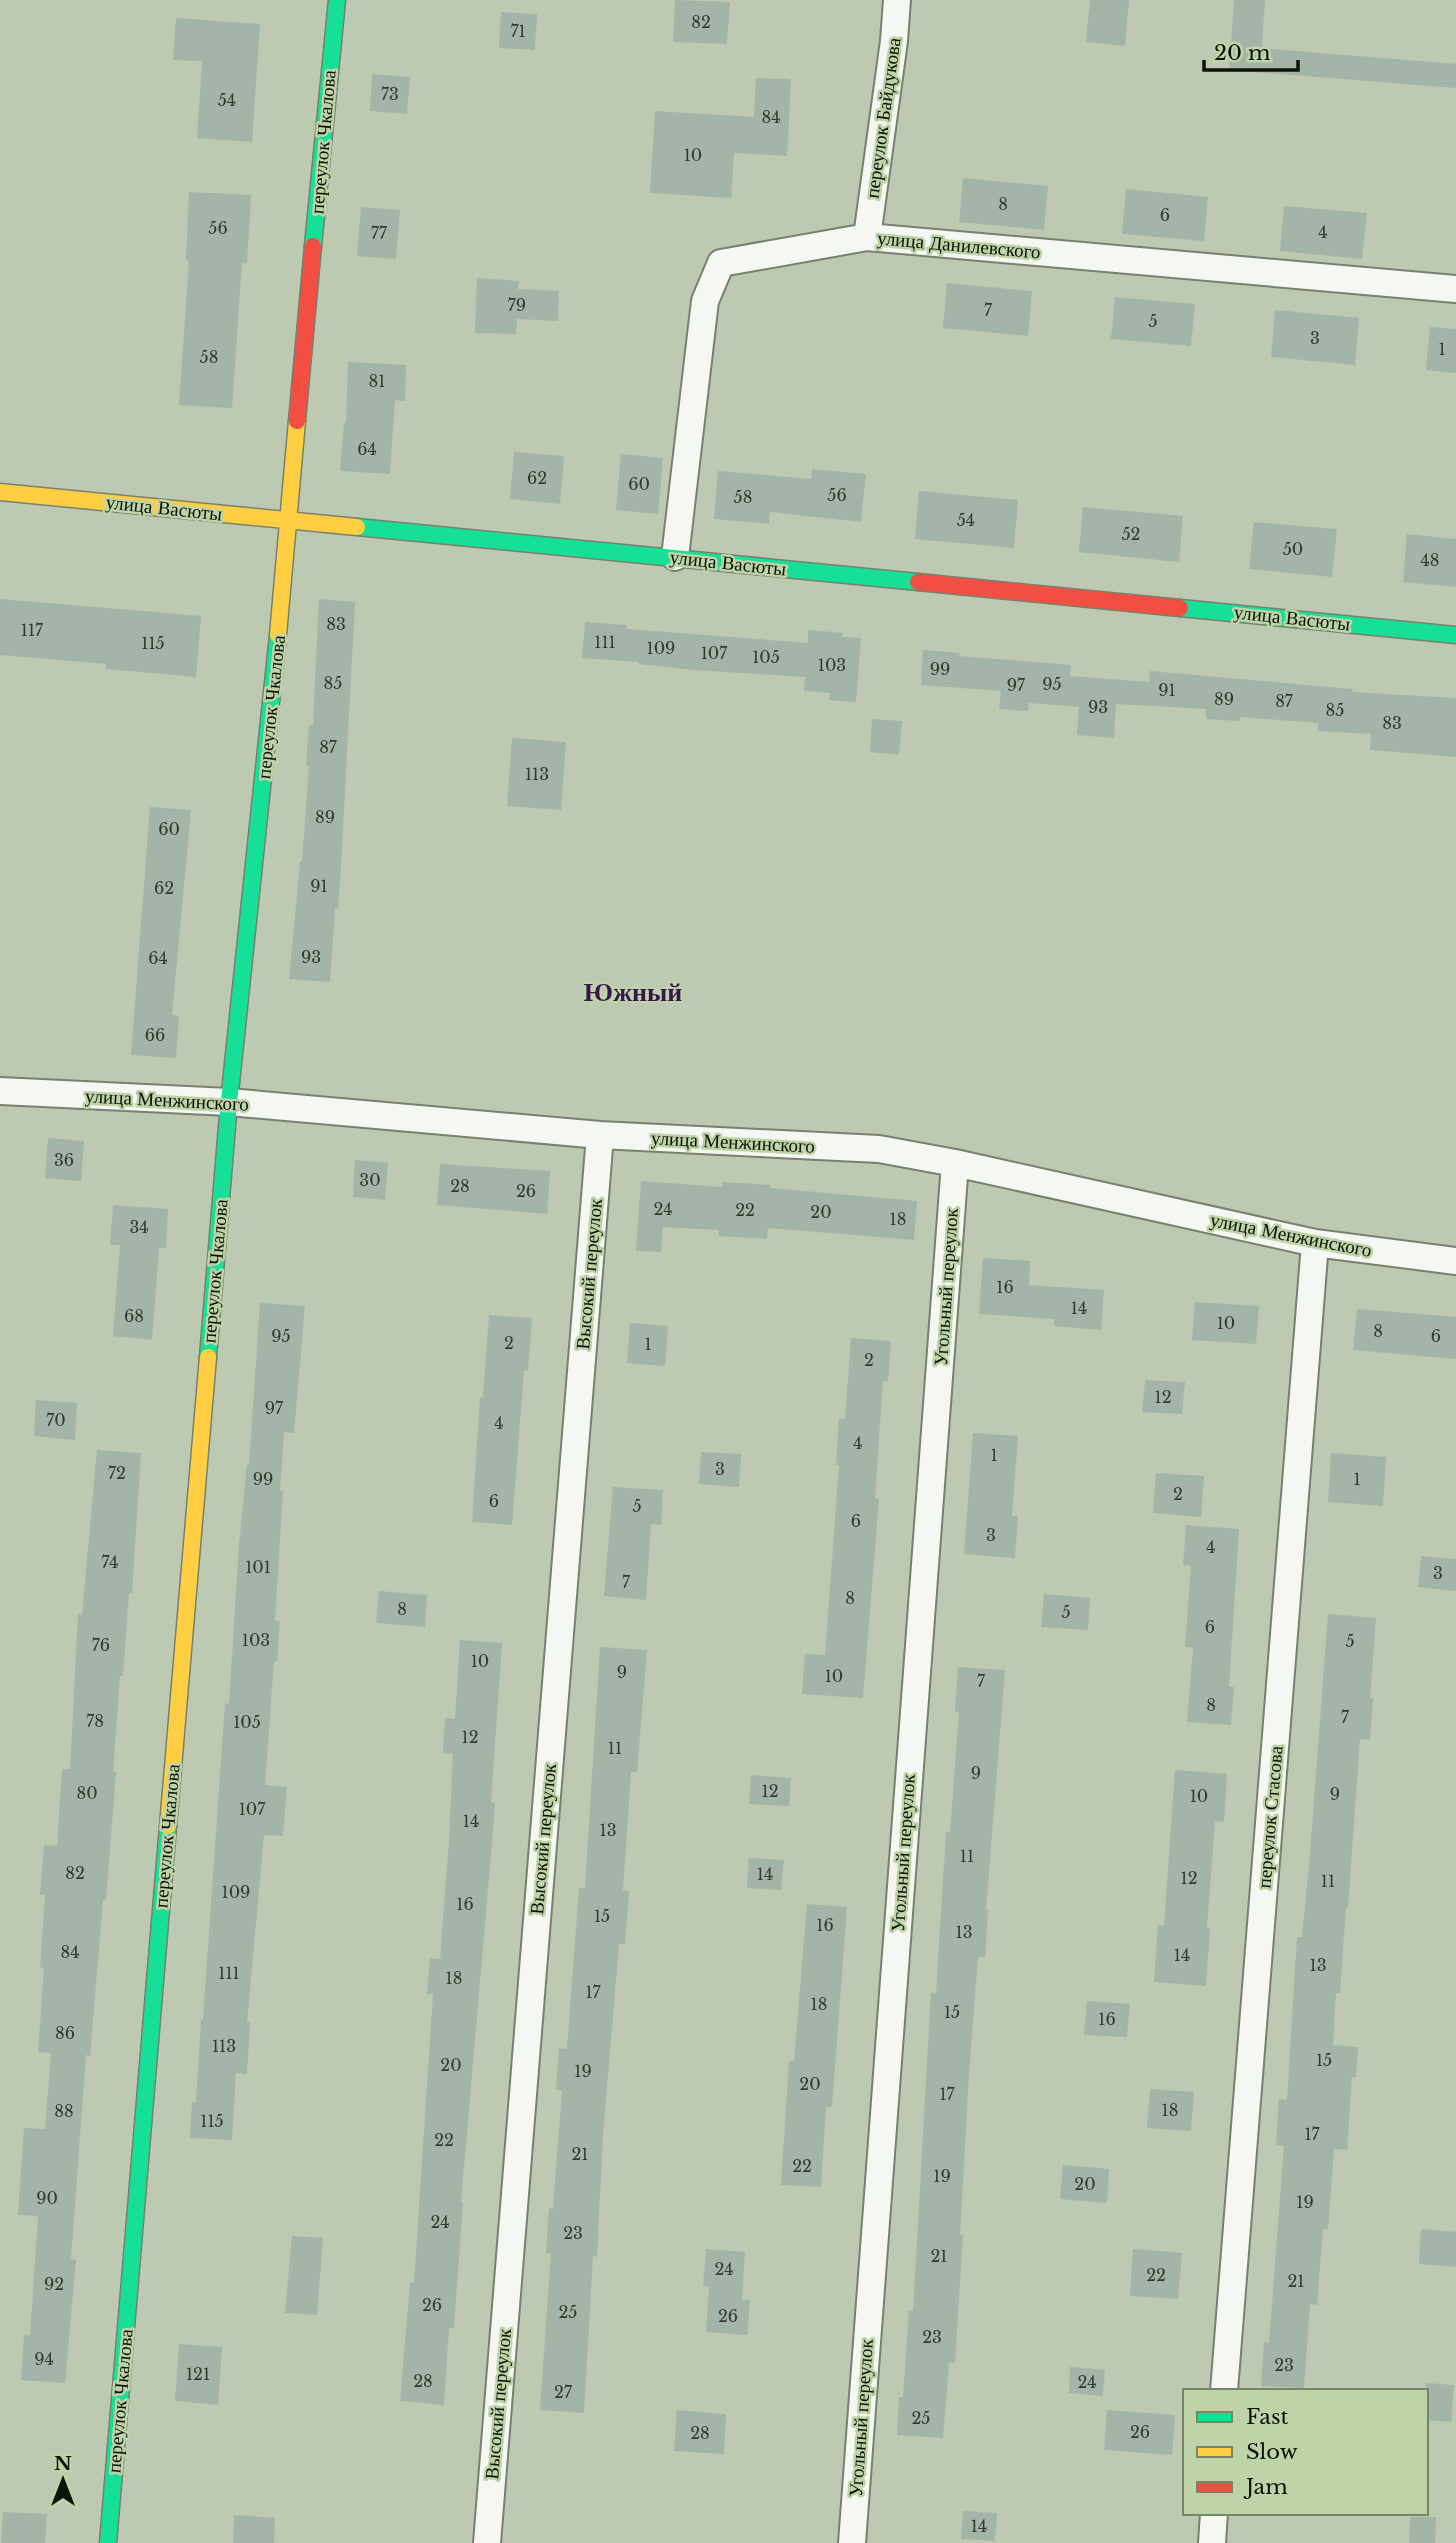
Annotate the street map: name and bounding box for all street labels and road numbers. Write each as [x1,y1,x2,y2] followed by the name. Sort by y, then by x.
[860,36,906,200] street label: переулок Байдукова
[305,69,341,215] street label: переулок Чкалова
[876,226,1042,264] street label: улица Данилевского
[105,490,224,526] street label: улица Васюты
[669,545,788,581] street label: улица Васюты
[1233,600,1352,636] street label: улица Васюты
[252,633,290,780] street label: переулок Чкалова
[84,1084,250,1116] street label: улица Менжинского
[650,1126,816,1158] street label: улица Менжинского
[571,1197,607,1350] street label: Высокий переулок
[197,1198,233,1344] street label: переулок Чкалова
[929,1207,963,1367] street label: Угольный переулок
[1208,1208,1374,1262] street label: улица Менжинского
[1252,1744,1288,1889] street label: переулок Стасова
[525,1762,561,1915] street label: Высокий переулок
[149,1763,185,1909] street label: переулок Чкалова
[886,1773,920,1933] street label: Угольный переулок
[480,2327,516,2480] street label: Высокий переулок
[102,2328,138,2474] street label: переулок Чкалова
[844,2338,878,2498] street label: Угольный переулок

